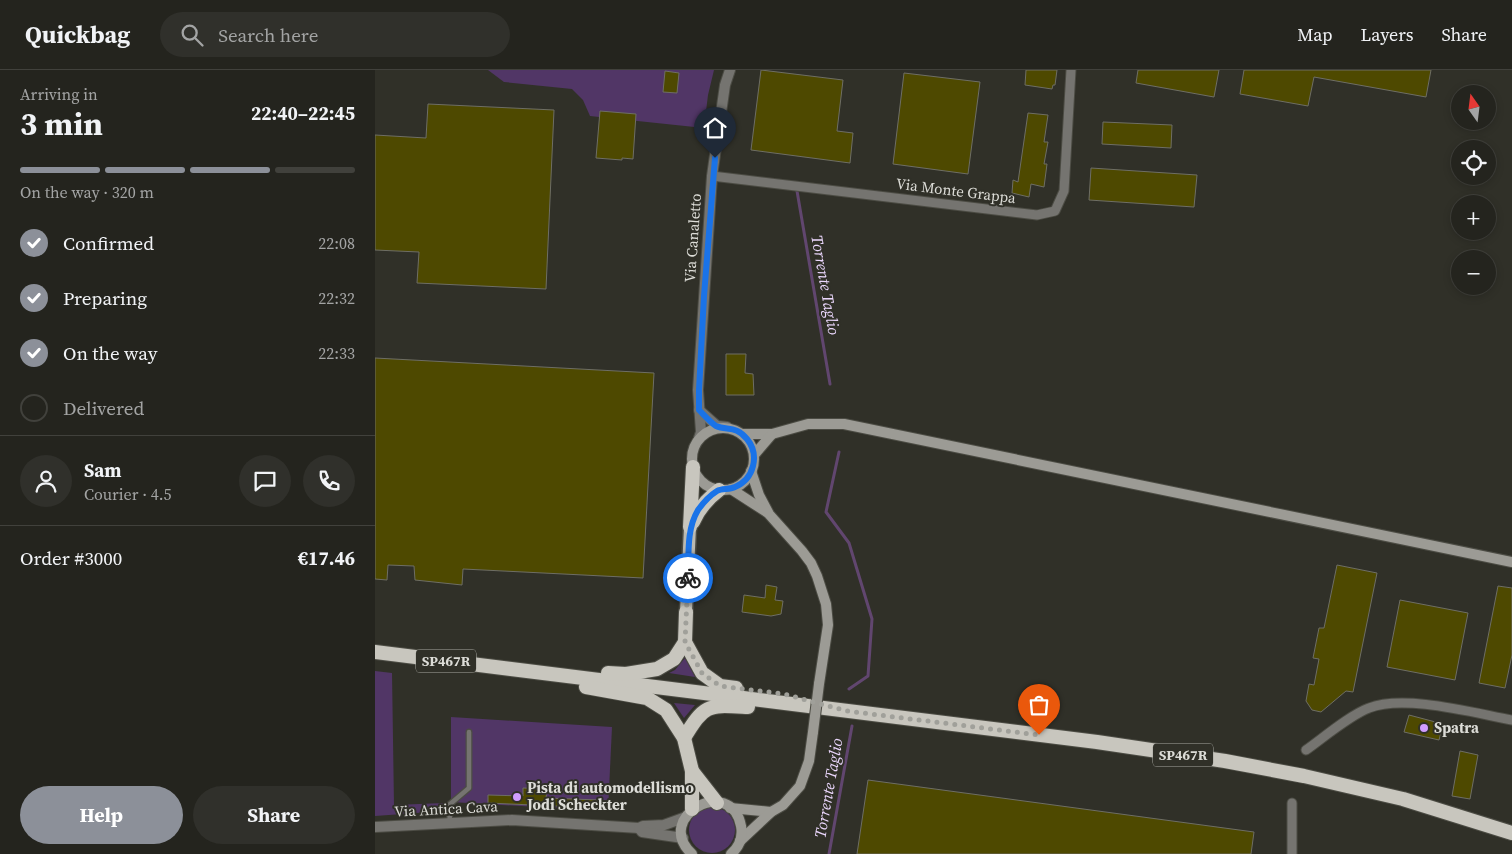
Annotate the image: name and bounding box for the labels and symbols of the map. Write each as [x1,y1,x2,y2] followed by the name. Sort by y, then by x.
[1451,85,1496,130] north arrow
[694,107,736,158] pin
[895,173,1017,208] street label: Via Monte Grappa
[679,193,706,283] street label: Via Canaletto
[806,233,846,337] water label: Torrente Taglio
[663,553,713,603] courier
[416,650,476,672] road number: SP467R
[1018,684,1060,735] pin
[1434,717,1480,738] place label: Spatra
[1418,722,1430,734] marker: Spatra
[808,736,848,840] water label: Torrente Taglio
[1153,744,1213,766] road number: SP467R
[526,777,694,815] place label: Pista di automodellismo Jodi Scheckter
[511,791,523,803] marker: Pista di automodellismo Jodi Scheckter
[394,795,499,822] street label: Via Antica Cava

